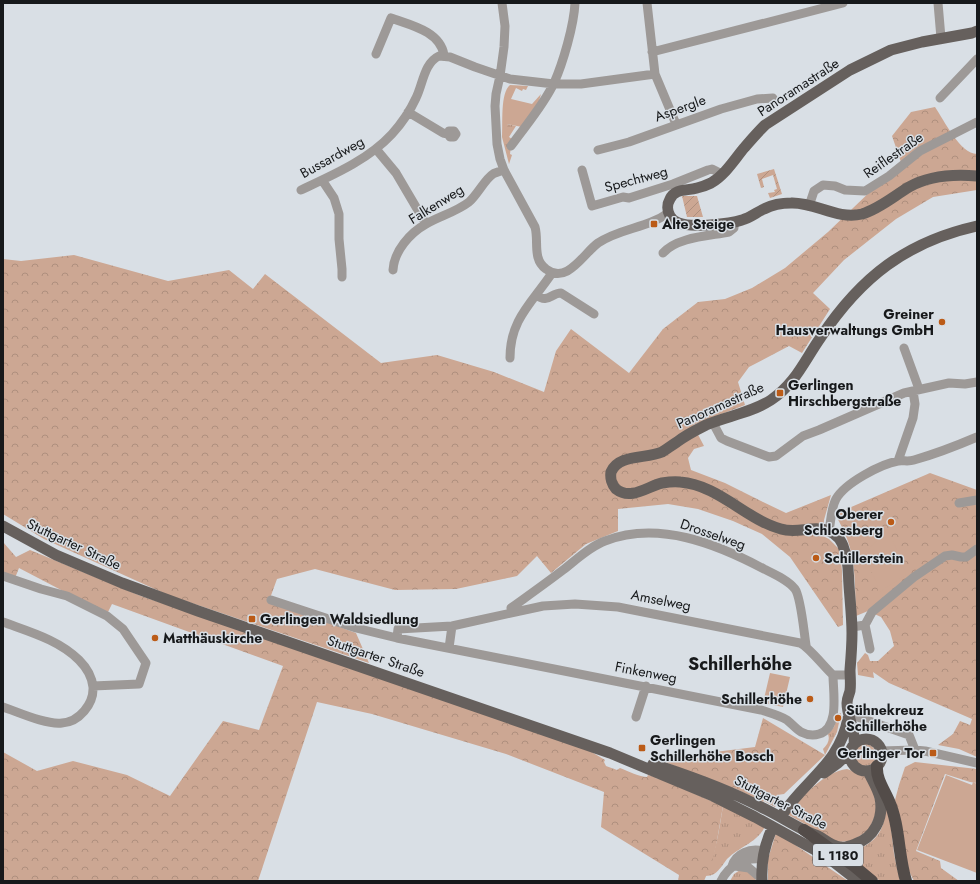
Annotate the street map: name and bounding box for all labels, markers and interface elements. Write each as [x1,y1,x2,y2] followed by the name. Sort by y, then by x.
[753,53,843,121] street label: Panoramastraße
[652,90,708,126] street label: Aspergle
[859,127,927,183] street label: Reiflestraße
[296,131,368,183] street label: Bussardweg
[602,161,670,197] street label: Spechtweg
[405,179,467,229] street label: Falkenweg
[661,214,734,234] place label: Alte Steige
[649,219,659,229] marker: Alte Steige
[776,304,934,340] place label: Greiner Hausverwaltungs GmbH
[937,317,947,327] marker: Greiner Hausverwaltungs GmbH
[788,375,901,411] place label: Gerlingen Hirschbergstraße
[673,377,767,433] street label: Panoramastraße
[775,388,785,398] marker: Gerlingen Hirschbergstraße
[804,504,883,540] place label: Oberer Schlossberg
[24,513,124,575] street label: Stuttgarter Straße
[678,513,748,555] street label: Drosselweg
[886,517,896,527] marker: Oberer Schlossberg
[824,548,904,568] place label: Schillerstein
[811,553,821,563] marker: Schillerstein
[629,584,693,616] street label: Amselweg
[260,609,418,629] place label: Gerlingen Waldsiedlung
[247,614,257,624] marker: Gerlingen Waldsiedlung
[163,628,262,648] place label: Matthäuskirche
[325,630,427,682] street label: Stuttgarter Straße
[150,633,160,643] marker: Matthäuskirche
[688,651,792,677] district label: Schillerhöhe
[613,656,679,688] street label: Finkenweg
[721,689,802,709] place label: Schillerhöhe
[805,694,815,704] marker: Schillerhöhe
[846,700,927,736] place label: Sühnekreuz Schillerhöhe
[833,713,843,723] marker: Sühnekreuz Schillerhöhe
[650,730,774,766] place label: Gerlingen Schillerhöhe Bosch
[637,743,647,753] marker: Gerlingen Schillerhöhe Bosch
[837,743,925,763] place label: Gerlinger Tor
[928,748,938,758] marker: Gerlinger Tor
[731,770,831,834] street label: Stuttgarter Straße
[813,844,863,866] road number: L 1180

